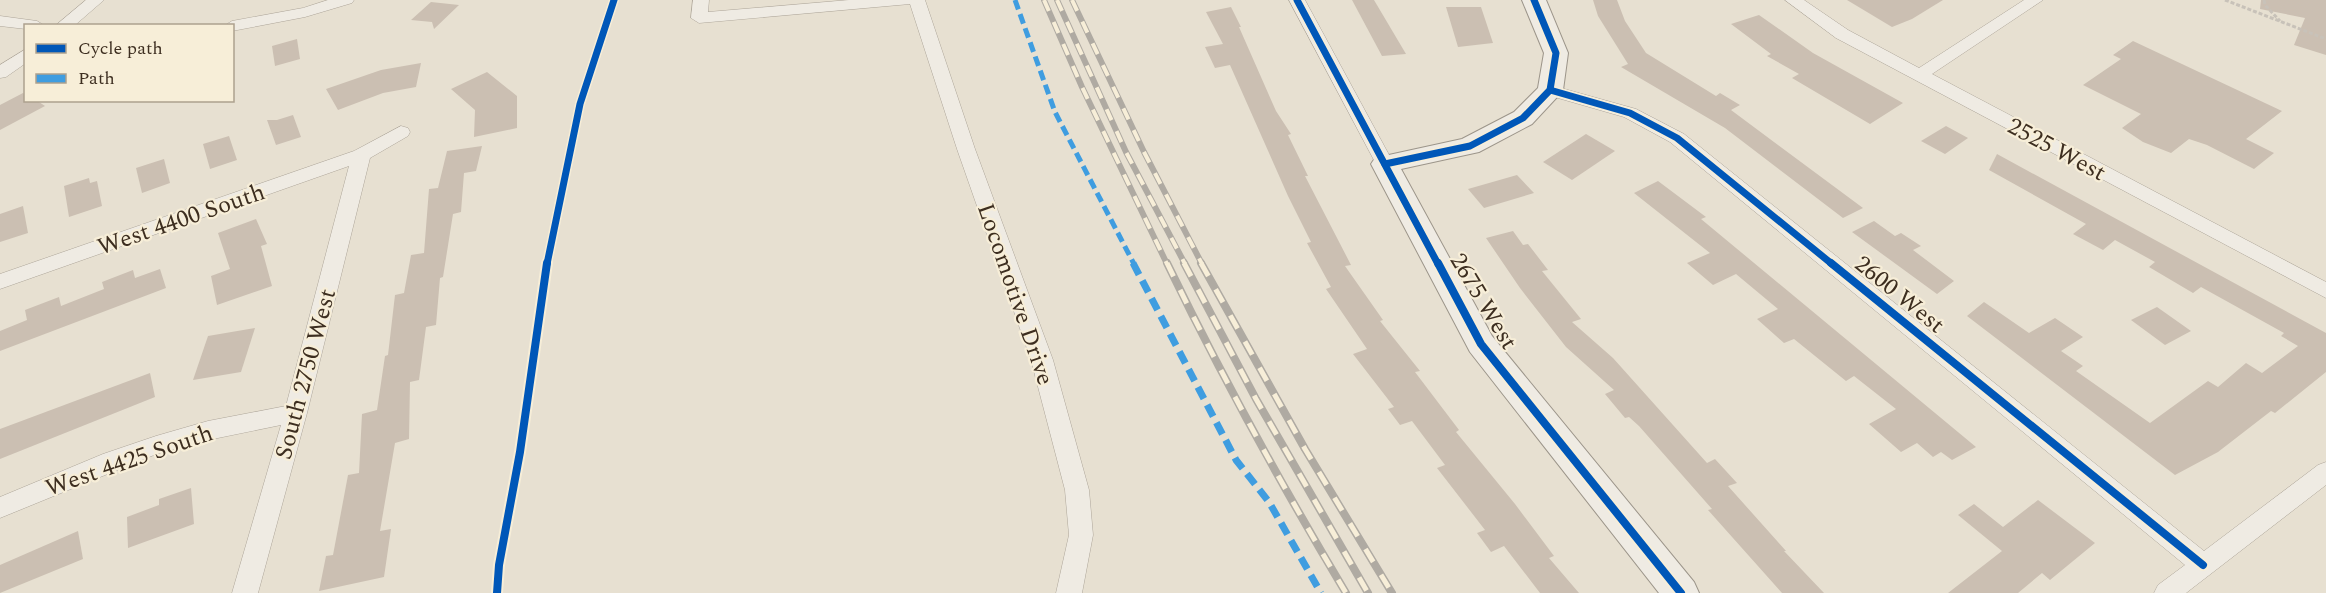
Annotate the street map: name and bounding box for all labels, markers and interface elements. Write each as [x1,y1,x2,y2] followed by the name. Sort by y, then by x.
[24,24,234,102] legend
[78,35,163,62] text: Cycle path
[78,65,115,92] text: Path
[2001,109,2112,191] street label: 2525 West
[93,174,270,266] street label: West 4400 South
[967,199,1063,390] street label: Locomotive Drive
[1440,246,1526,357] street label: 2675 West
[1846,247,1952,343] street label: 2600 West
[266,285,346,464] street label: South 2750 West
[41,415,218,507] street label: West 4425 South

